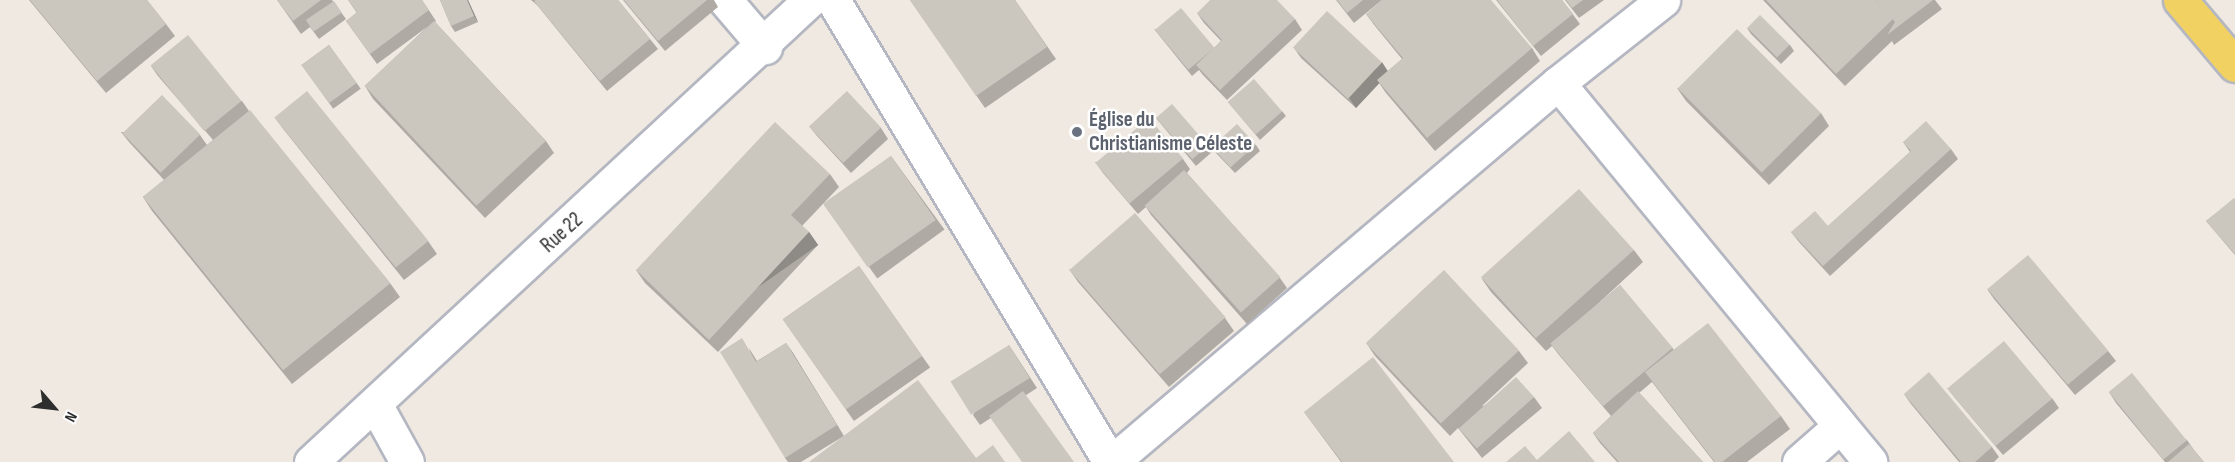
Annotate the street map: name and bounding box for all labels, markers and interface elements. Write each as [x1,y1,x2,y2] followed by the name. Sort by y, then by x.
[1089,107,1252,157] place label: Église du Christianisme Céleste
[1070,125,1084,139] marker: Église du Christianisme Céleste
[536,208,588,258] street label: Rue 22
[24,378,84,438] north arrow
[60,408,81,425] text: N

